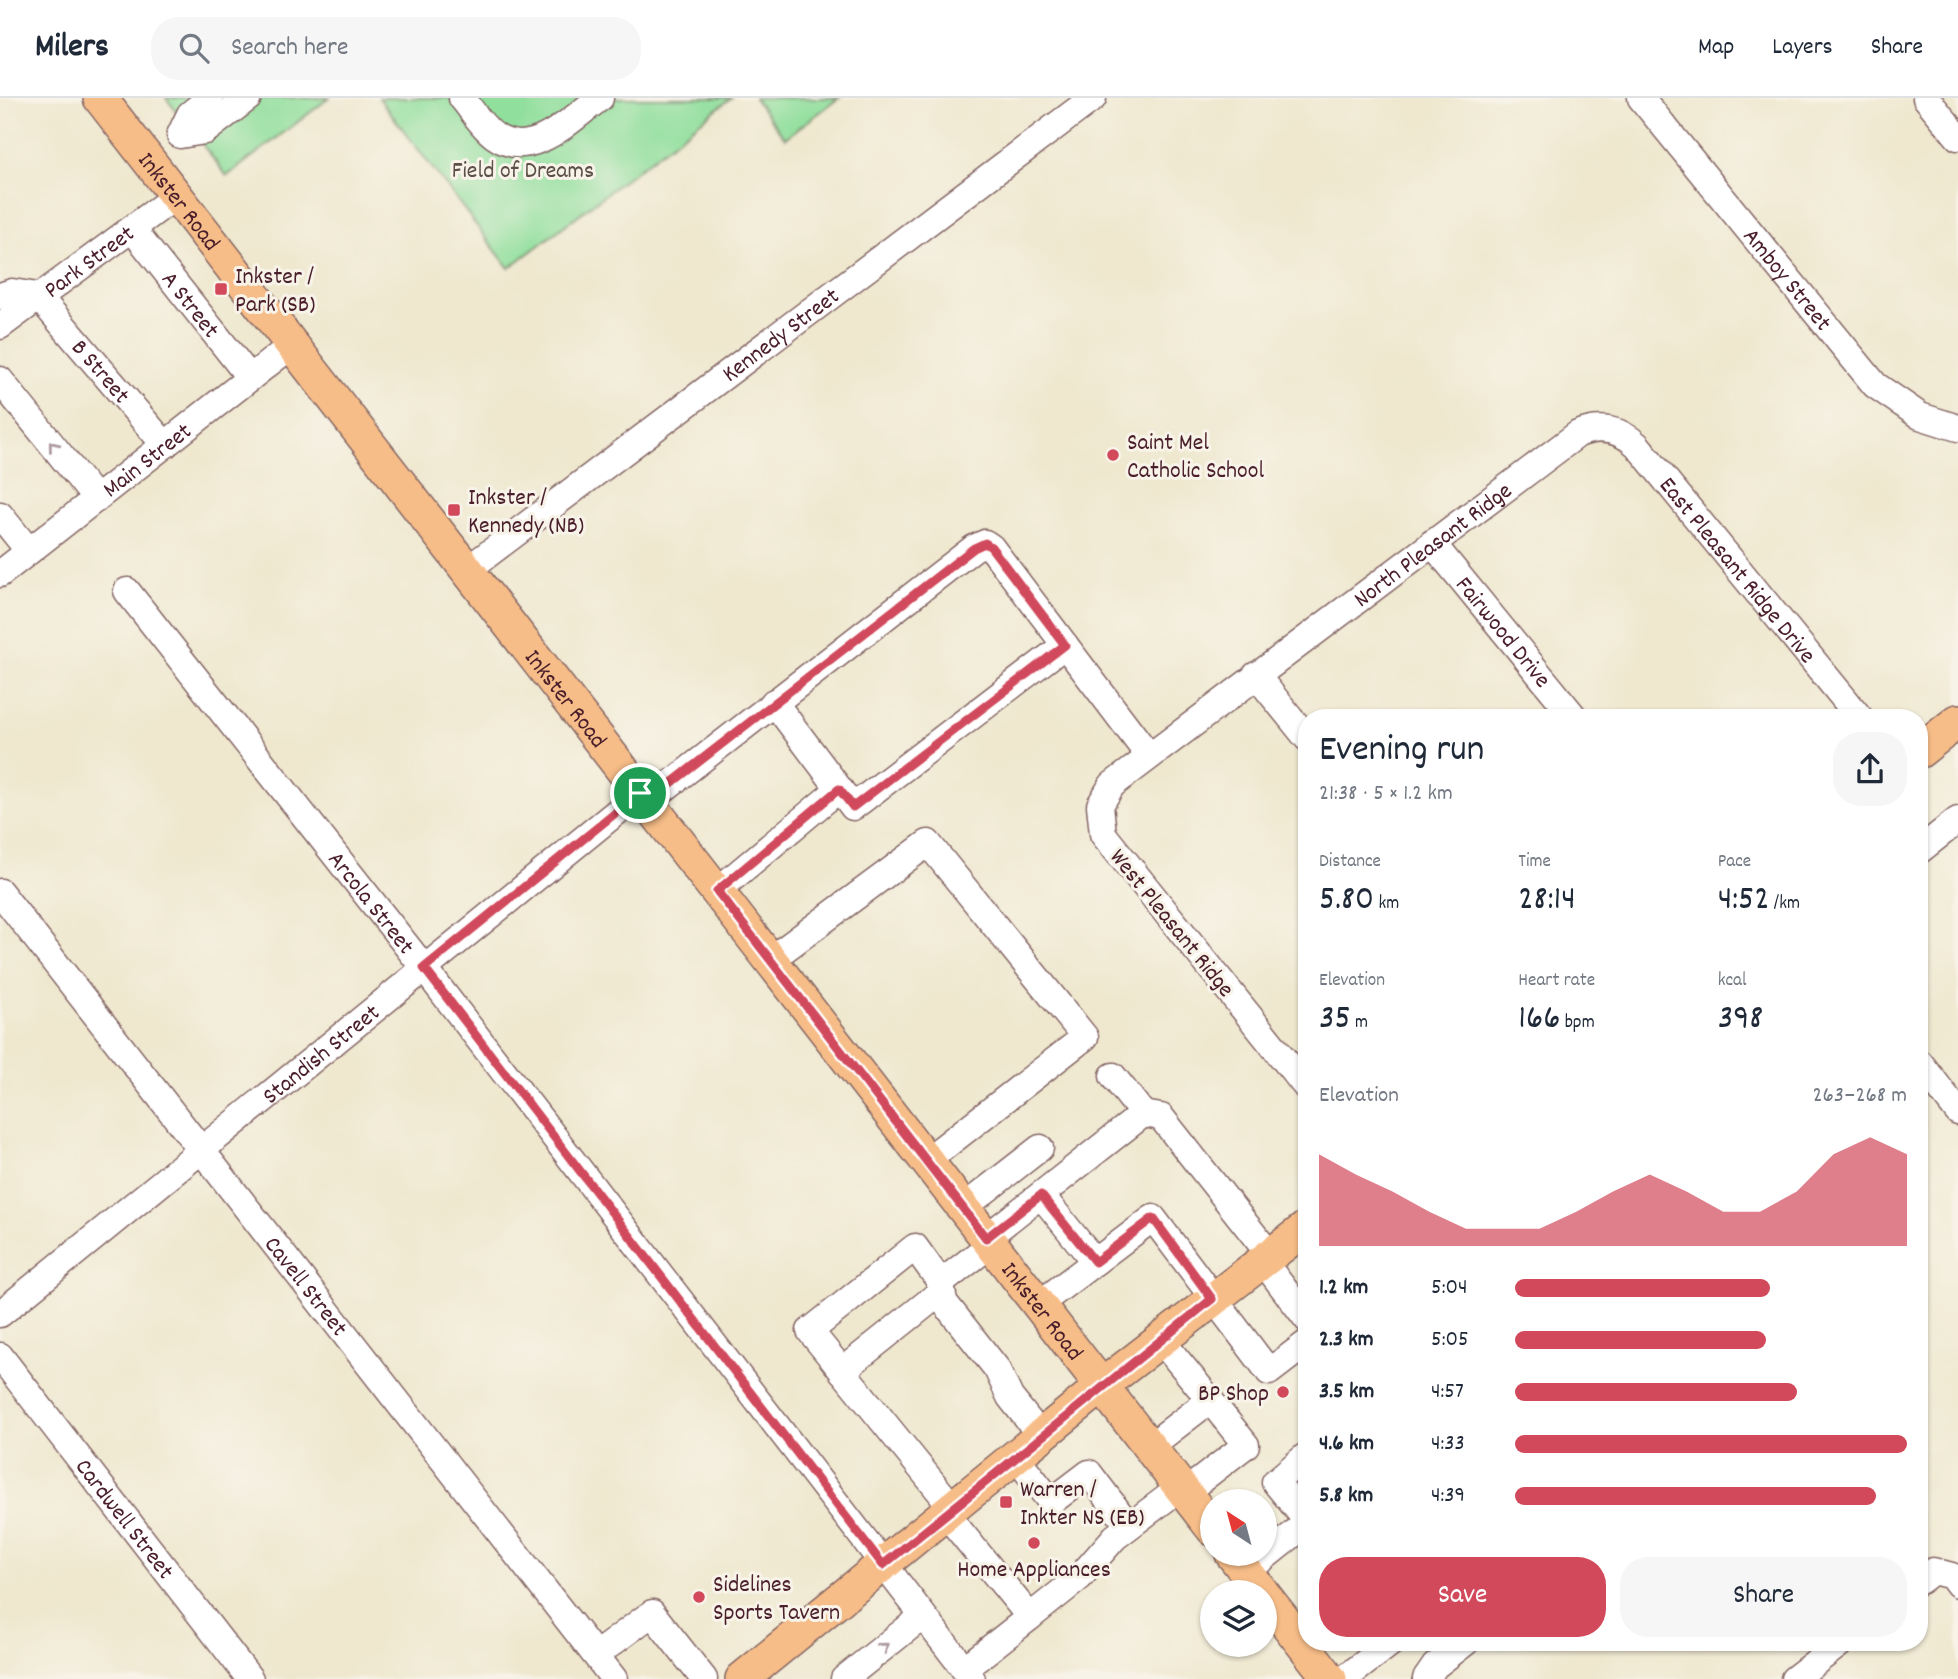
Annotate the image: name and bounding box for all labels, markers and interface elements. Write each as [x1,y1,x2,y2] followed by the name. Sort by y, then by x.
[151,17,641,80] search box
[35,25,109,72] text: Milers
[175,29,213,67] icon: search
[231,30,348,67] text: Search here
[1698,31,1734,65] text: Map
[1772,31,1833,65] text: Layers
[1871,31,1923,65] text: Share
[128,146,227,259] street label: Inkster Road
[452,155,594,189] park label: Field of Dreams
[38,218,143,308] street label: Park Street
[1733,222,1838,339] street label: Amboy Street
[235,261,315,323] place label: Inkster / Park (SB)
[152,265,226,346] street label: A Street
[213,281,229,297] marker: Inkster / Park (SB)
[716,281,848,392] street label: Kennedy Street
[62,333,137,412] street label: B Street
[97,416,200,507] street label: Main Street
[1127,427,1264,489] place label: Saint Mel Catholic School
[49,441,61,454] one-way arrow
[1105,447,1121,463] marker: Saint Mel Catholic School
[1650,471,1823,672] street label: East Pleasant Ridge Drive
[1348,475,1520,617] street label: North Pleasant Ridge
[468,482,584,544] place label: Inkster / Kennedy (NB)
[446,502,462,518] marker: Inkster / Kennedy (NB)
[1446,570,1558,696] street label: Fairwood Drive
[515,643,614,756] street label: Inkster Road
[1319,724,1484,779] text: Evening run
[1833,732,1907,806] button: share
[610,763,670,823] pin
[621,774,659,812] icon: arrive
[1319,778,1453,811] text: 21:38 · 5 × 1.2 km
[1100,842,1241,1005] street label: West Pleasant Ridge
[318,845,421,963] street label: Arcola Street
[1319,849,1381,876] text: Distance
[1518,849,1551,876] text: Time
[1718,849,1751,876] text: Pace
[1319,876,1374,926] text: 5.80
[1518,876,1576,926] text: 28:14
[1718,876,1770,926] text: 4:52
[1374,891,1399,918] text: km
[1770,891,1800,918] text: /km
[1319,968,1385,995] text: Elevation
[1518,968,1595,995] text: Heart rate
[1718,968,1747,995] text: kcal
[1319,995,1351,1045] text: 35
[1518,995,1560,1045] text: 166
[1718,995,1763,1045] text: 398
[256,997,388,1114] street label: Standish Street
[1351,1010,1368,1037] text: m
[1560,1010,1595,1037] text: bpm
[1319,1080,1399,1113] text: Elevation
[1812,1080,1907,1113] text: 263–268 m
[255,1230,355,1345] street label: Cavell Street
[991,1256,1090,1369] street label: Inkster Road
[1319,1272,1368,1305] text: 1.2 km
[1431,1272,1468,1305] text: 5:04
[1319,1324,1374,1357] text: 2.3 km
[1431,1324,1469,1357] text: 5:05
[1319,1376,1374,1409] text: 3.5 km
[1431,1376,1464,1409] text: 4:57
[1198,1378,1269,1412] place label: BP Shop
[1275,1384,1291,1400] marker: BP Shop
[1319,1428,1374,1461] text: 4.6 km
[1431,1428,1465,1461] text: 4:33
[65,1452,181,1588] street label: Cardwell Street
[1020,1474,1144,1536] place label: Warren / Inkter NS (EB)
[1319,1480,1373,1513] text: 5.8 km
[1431,1480,1465,1513] text: 4:39
[1200,1489,1278,1566] north arrow
[1200,1489,1277,1657] map controls
[998,1494,1014,1510] marker: Warren / Inkter NS (EB)
[1026,1535,1042,1551] marker: Home Appliances
[957,1554,1111,1588] place label: Home Appliances
[1319,1557,1606,1637] button: Save
[1620,1557,1907,1637] button: Share
[713,1569,840,1631] place label: Sidelines Sports Tavern
[1200,1580,1277,1657] button: layers
[691,1589,707,1605] marker: Sidelines Sports Tavern
[876,1643,888,1656] one-way arrow

